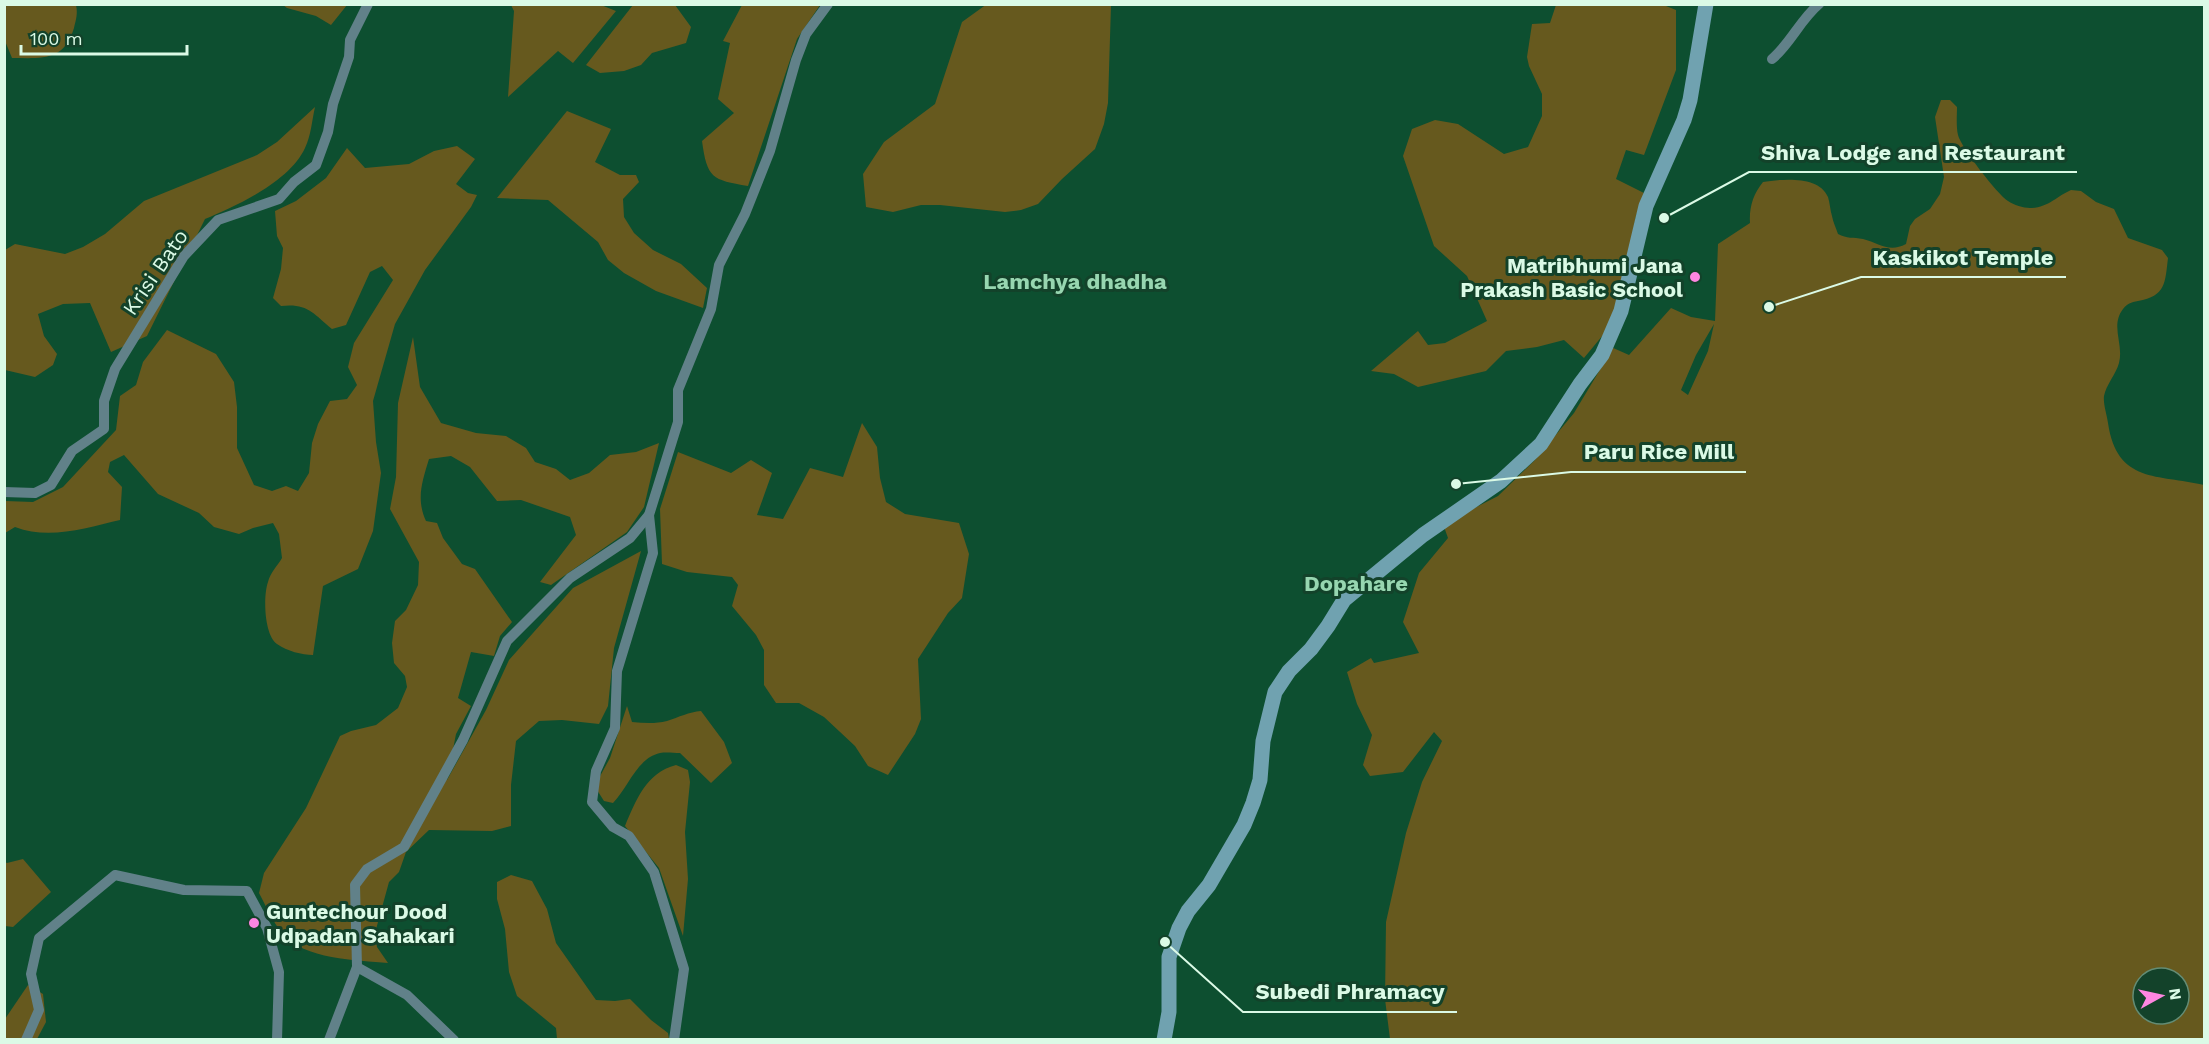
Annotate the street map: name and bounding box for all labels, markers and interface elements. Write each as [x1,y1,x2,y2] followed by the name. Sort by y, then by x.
[21,18,188,56] scale bar
[30,28,83,49] text: 100 m
[1749,132,2077,172] callout: Shiva Lodge and Restaurant
[1761,140,2065,165] text: Shiva Lodge and Restaurant
[117,224,193,320] street label: Krisi Bato
[1861,237,2066,277] callout: Kaskikot Temple
[1873,245,2053,270] text: Kaskikot Temple
[1460,253,1684,302] place label: Matribhumi Jana Prakash Basic School
[983,269,1167,294] district label: Lamchya dhadha
[1688,270,1702,284] marker: Matribhumi Jana Prakash Basic School
[1571,432,1746,472] callout: Paru Rice Mill
[1584,439,1735,464] text: Paru Rice Mill
[1304,571,1408,596] district label: Dopahare
[266,899,455,948] place label: Guntechour Dood Udpadan Sahakari
[247,916,261,930] marker: Guntechour Dood Udpadan Sahakari
[2131,966,2191,1026] north arrow
[1243,972,1457,1012] callout: Subedi Phramacy
[1255,979,1445,1004] text: Subedi Phramacy
[2165,987,2186,1001] text: N

